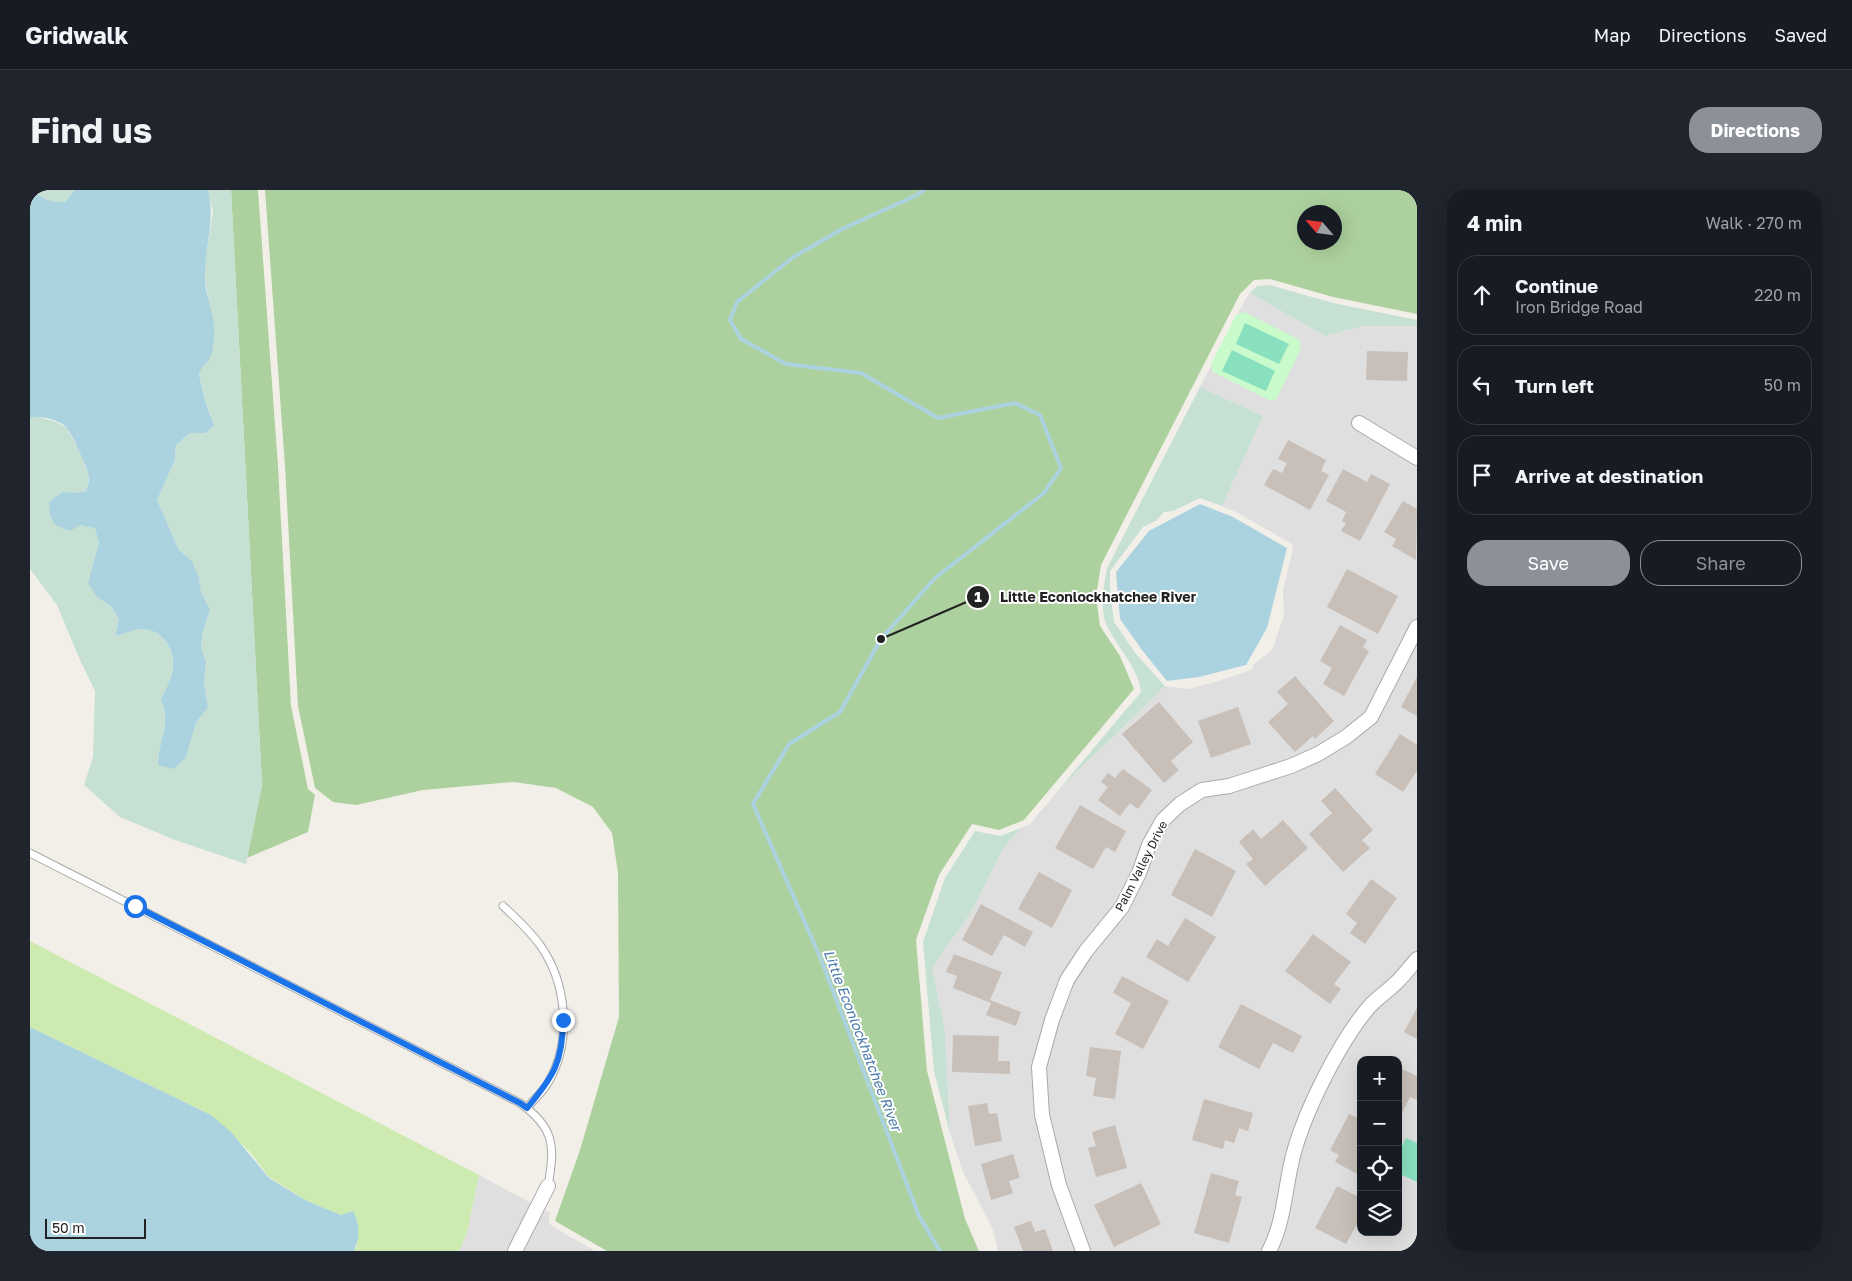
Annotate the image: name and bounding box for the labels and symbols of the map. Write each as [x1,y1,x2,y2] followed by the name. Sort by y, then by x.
[1297,205,1342,250] north arrow
[965,583,1207,612] callout: Little Econlockhatchee River
[974,587,982,605] text: 1
[1000,588,1197,605] text: Little Econlockhatchee River
[1112,818,1170,914] street label: Palm Valley Drive
[124,895,147,918] route start
[821,947,906,1135] water label: Little Econlockhatchee River
[552,1009,575,1032] route end
[45,1216,146,1239] scale bar

